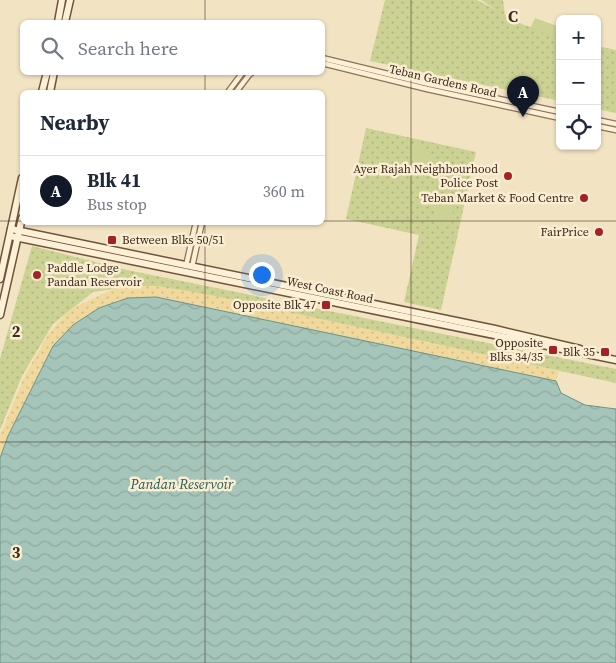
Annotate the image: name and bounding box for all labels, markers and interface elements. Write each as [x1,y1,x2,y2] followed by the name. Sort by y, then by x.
[508,5,518,27] text: C
[556,15,601,150] map controls
[556,15,601,60] button: +
[20,20,325,75] search box
[38,34,66,62] icon: search
[78,35,178,61] text: Search here
[556,60,601,105] button: −
[388,61,499,101] street label: Teban Gardens Road
[507,76,539,117] pin: A
[556,105,601,150] button: locate
[40,108,110,137] text: Nearby
[353,161,498,191] place label: Ayer Rajah Neighbourhood Police Post
[87,167,141,193] text: Blk 41
[502,170,514,182] marker: Ayer Rajah Neighbourhood Police Post
[51,180,61,202] text: A
[263,180,305,202] text: 360 m
[421,190,574,206] place label: Teban Market & Food Centre
[578,192,590,204] marker: Teban Market & Food Centre
[87,193,147,215] text: Bus stop
[540,224,589,240] place label: FairPrice
[593,226,605,238] marker: FairPrice
[122,232,224,248] place label: Between Blks 50/51
[106,234,118,246] marker: Between Blks 50/51
[47,260,142,290] place label: Paddle Lodge Pandan Reservoir
[249,262,275,288] your location
[31,269,43,281] marker: Paddle Lodge Pandan Reservoir
[285,273,375,307] street label: West Coast Road
[233,297,316,313] place label: Opposite Blk 47
[320,299,332,311] marker: Opposite Blk 47
[12,320,21,342] text: 2
[490,335,543,365] place label: Opposite Blks 34/35
[547,344,559,356] marker: Opposite Blks 34/35
[563,344,595,360] place label: Blk 35
[599,346,611,358] marker: Blk 35
[130,474,234,494] water label: Pandan Reservoir
[12,541,21,563] text: 3

